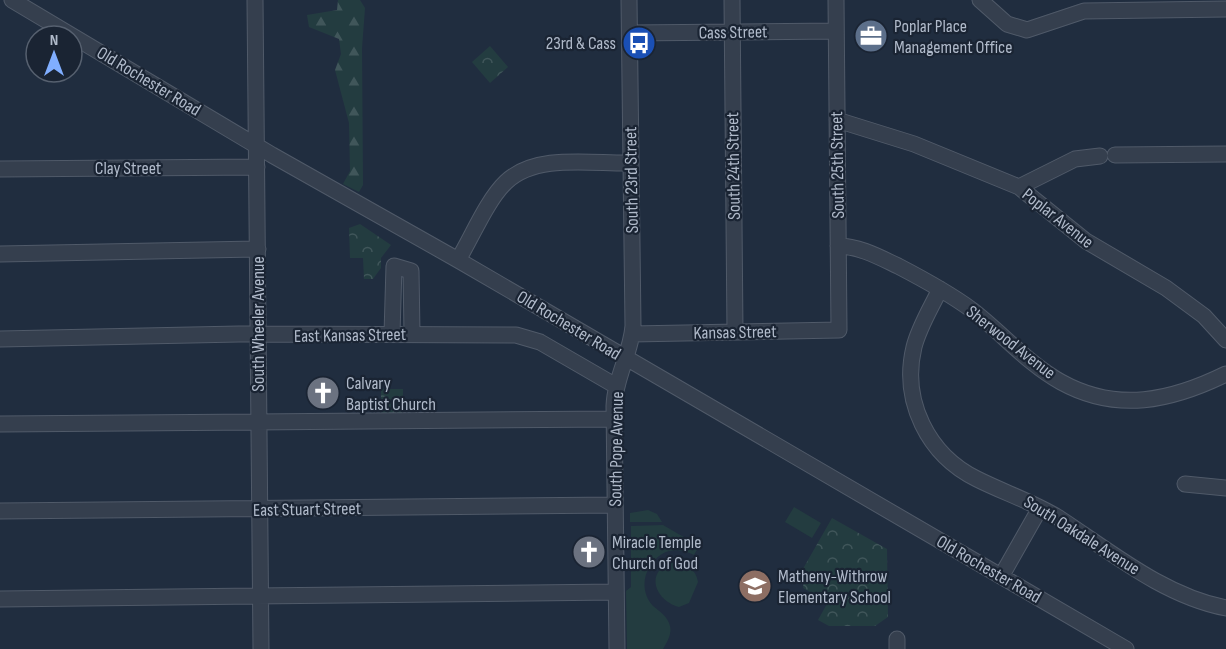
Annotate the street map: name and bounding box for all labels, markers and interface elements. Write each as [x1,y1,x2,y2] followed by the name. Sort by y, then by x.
[894,16,1012,58] place label: Poplar Place Management Office
[853,18,889,54] office icon: Poplar Place Management Office
[698,21,768,44] street label: Cass Street
[24,24,84,84] north arrow
[621,25,657,61] bus stop icon: 23rd & Cass
[50,31,58,50] text: N
[546,33,616,54] place label: 23rd & Cass
[93,42,204,121] street label: Old Rochester Road
[722,111,745,220] street label: South 24th Street
[826,111,849,219] street label: South 25th Street
[620,126,643,234] street label: South 23rd Street
[95,158,162,179] street label: Clay Street
[1018,184,1098,253] street label: Poplar Avenue
[248,256,269,392] street label: South Wheeler Avenue
[513,286,624,365] street label: Old Rochester Road
[962,301,1059,384] street label: Sherwood Avenue
[693,321,777,344] street label: Kansas Street
[294,324,407,347] street label: East Kansas Street
[346,373,436,415] place label: Calvary Baptist Church
[305,375,341,411] church icon: Calvary Baptist Church
[605,391,628,507] street label: South Pope Avenue
[1020,491,1144,580] street label: South Oakdale Avenue
[253,498,362,521] street label: East Stuart Street
[933,531,1045,608] street label: Old Rochester Road
[612,532,701,574] place label: Miracle Temple Church of God
[571,534,607,570] church icon: Miracle Temple Church of God
[778,566,891,608] place label: Matheny-Withrow Elementary School
[737,568,773,604] school or university icon: Matheny-Withrow Elementary School

